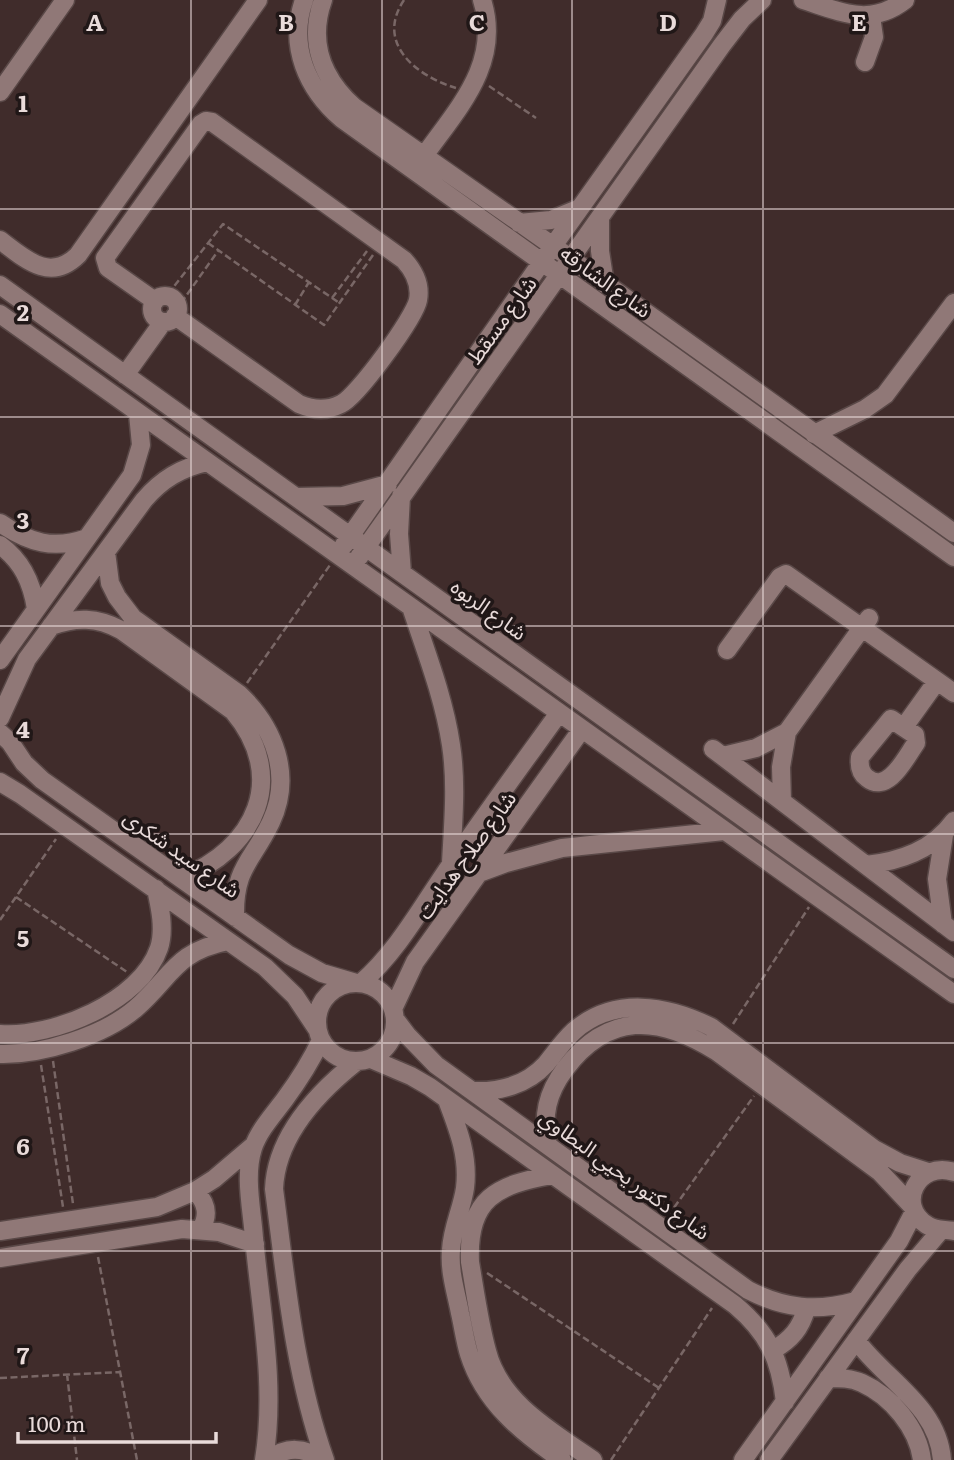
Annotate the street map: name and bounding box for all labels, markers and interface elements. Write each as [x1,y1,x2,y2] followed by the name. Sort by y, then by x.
[86,4,104,38] text: A
[278,4,294,38] text: B
[469,4,485,38] text: C
[659,4,677,38] text: D
[851,4,867,38] text: E
[18,85,28,119] text: 1
[554,236,659,325] street label: شارع الشارقه
[458,269,544,370] street label: شارع مسقط
[17,294,29,328] text: 2
[17,502,29,536] text: 3
[444,570,534,648] street label: شارع الربوه
[16,711,30,745] text: 4
[408,784,524,926] street label: شارع صلاح هدايت
[117,800,248,905] street label: شارع سيد شكرى
[17,920,29,954] text: 5
[532,1100,718,1248] street label: شارع دكتور يحيي البطاوي
[16,1128,30,1162] text: 6
[17,1337,30,1371] text: 7
[18,1400,215,1444] scale bar
[28,1407,85,1438] text: 100 m

